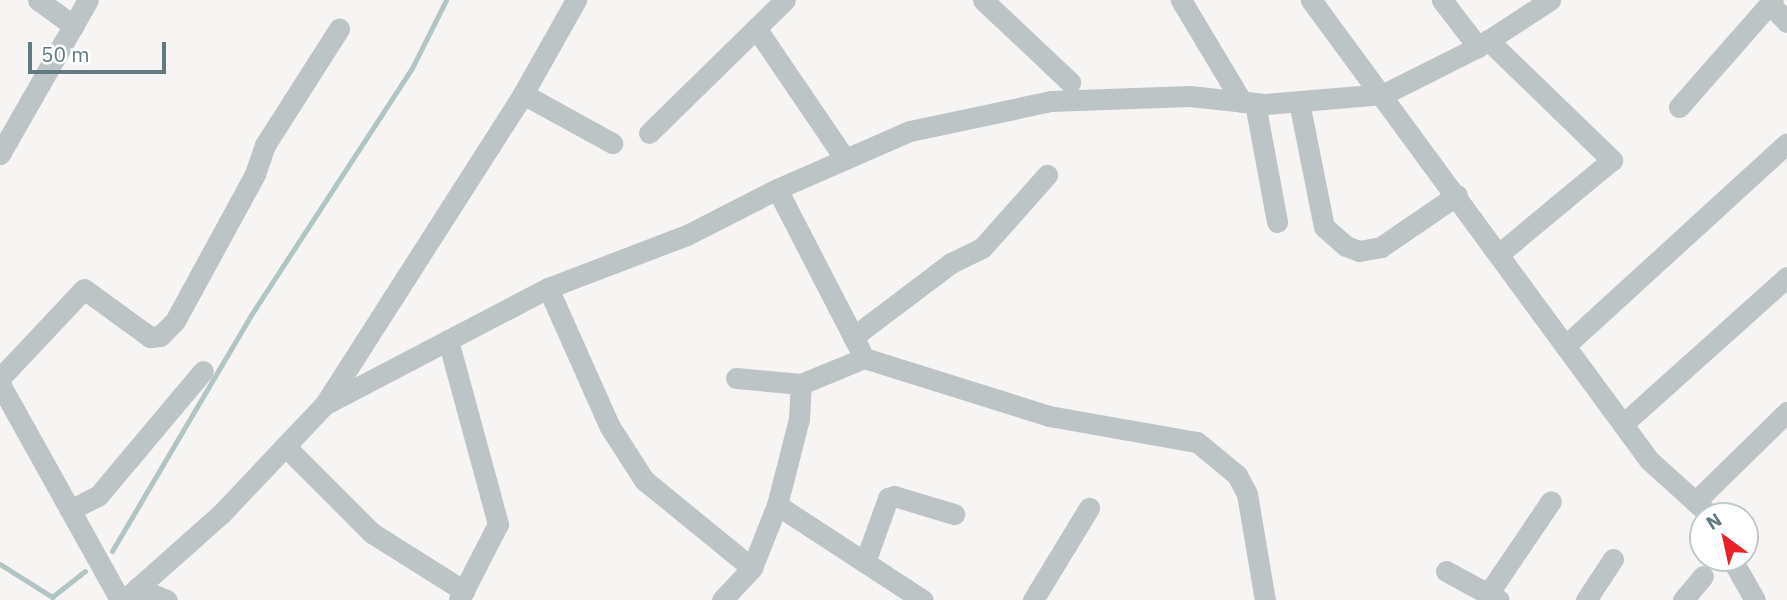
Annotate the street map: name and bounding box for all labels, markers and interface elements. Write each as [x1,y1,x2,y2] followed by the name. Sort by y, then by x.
[32,28,170,72] scale bar
[41,40,90,68] text: 50 m
[1689,502,1759,572] north arrow
[1701,507,1726,535] text: N

